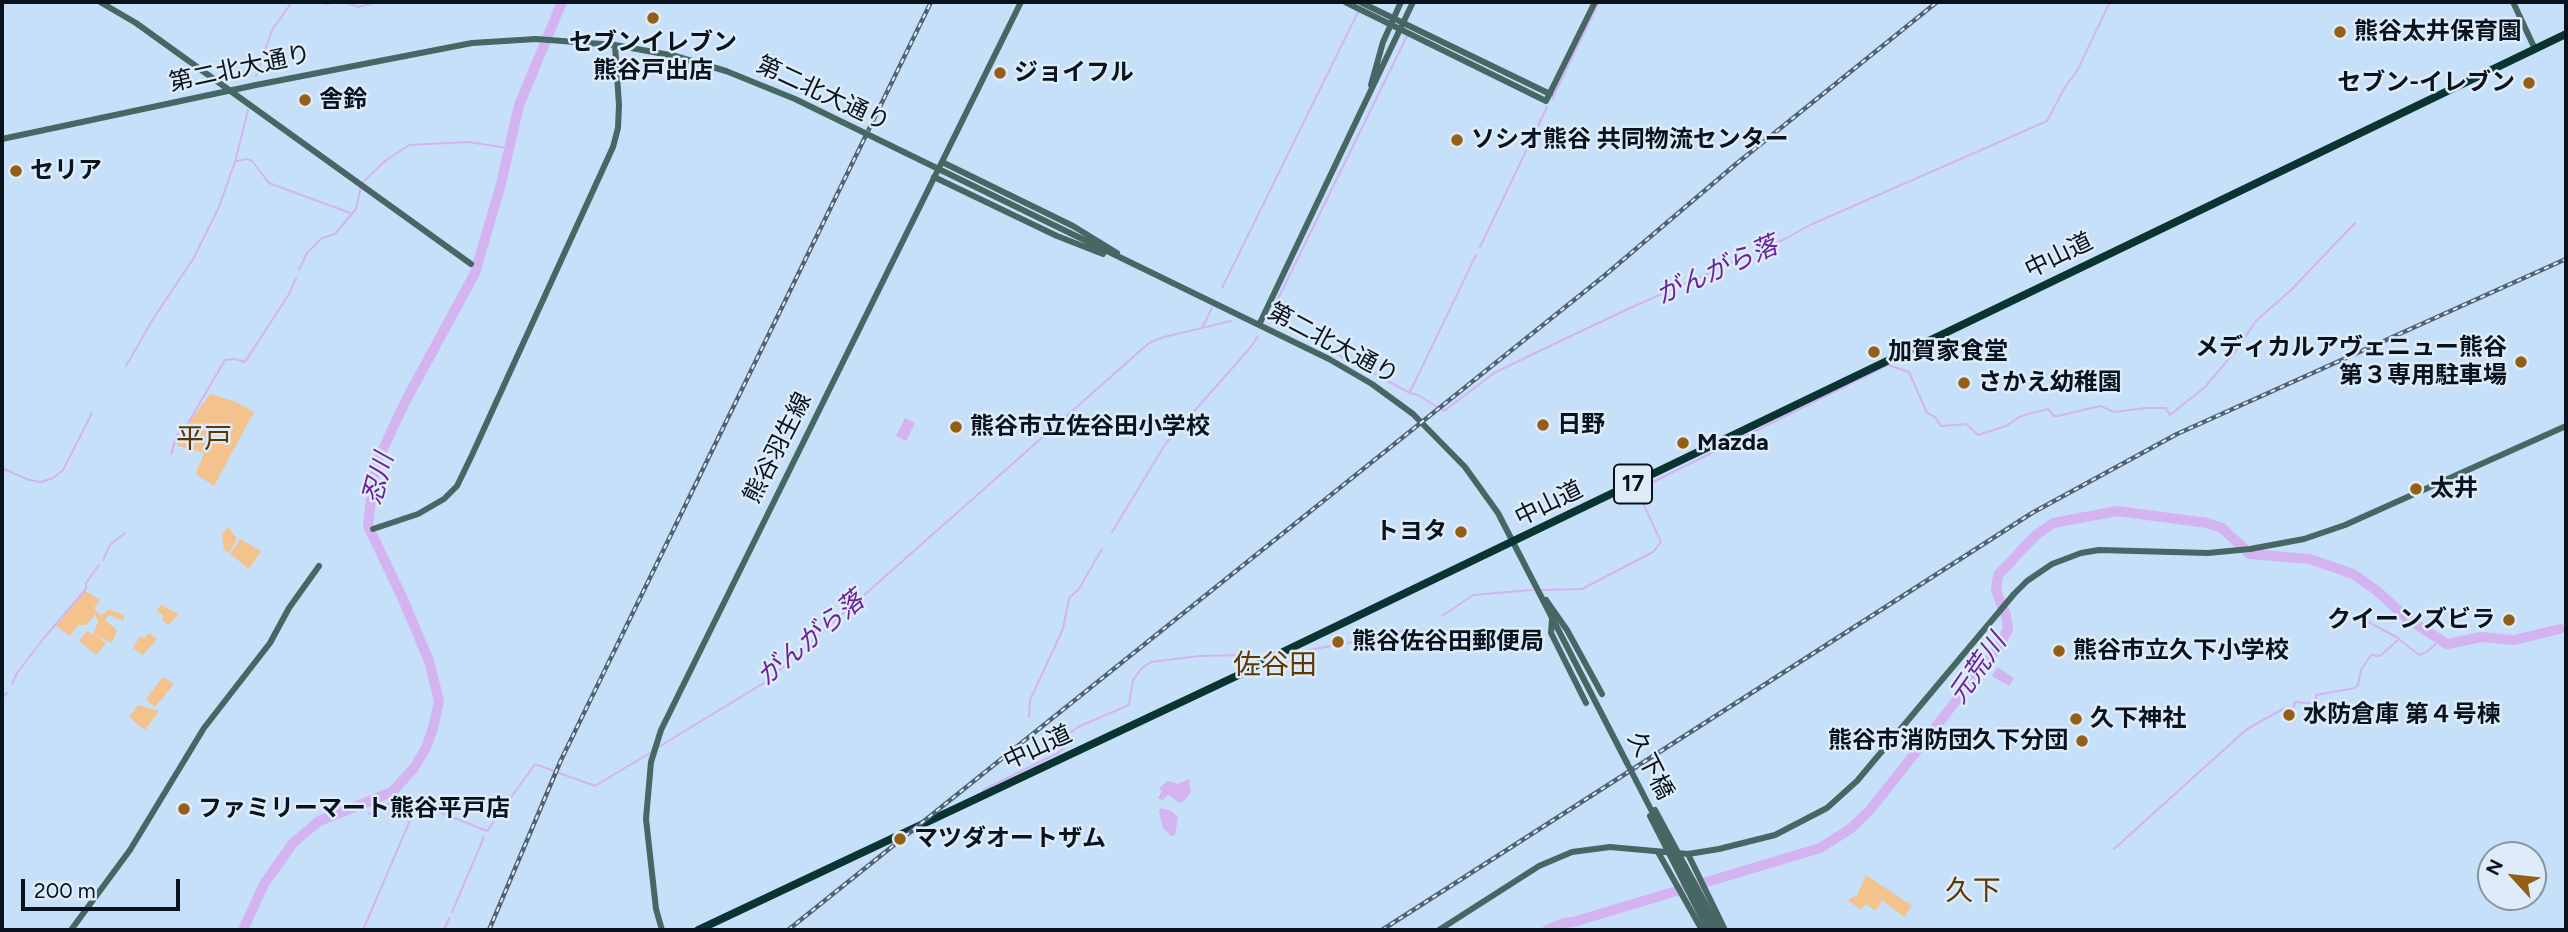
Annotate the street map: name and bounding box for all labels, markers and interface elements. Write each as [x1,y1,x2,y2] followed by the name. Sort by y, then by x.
[645,10,661,26] marker: セブンイレブン 熊谷戸出店
[2354,18,2522,46] place label: 熊谷太井保育園
[2332,24,2348,40] marker: 熊谷太井保育園
[569,29,737,85] place label: セブンイレブン 熊谷戸出店
[167,40,313,98] street label: 第二北大通り
[752,51,894,137] street label: 第二北大通り
[1014,59,1134,87] place label: ジョイフル
[992,65,1008,81] marker: ジョイフル
[2337,69,2515,97] place label: セブン-イレブン
[2521,75,2537,91] marker: セブン-イレブン
[319,86,367,114] place label: 舎鈴
[297,92,313,108] marker: 舎鈴
[1471,126,1789,154] place label: ソシオ熊谷 共同物流センター
[1449,132,1465,148] marker: ソシオ熊谷 共同物流センター
[30,157,102,185] place label: セリア
[8,163,24,179] marker: セリア
[2020,227,2098,285] street label: 中山道
[1651,230,1783,312] water label: がんがら落
[1263,297,1403,391] street label: 第二北大通り
[2195,334,2507,390] place label: メディカルアヴェニュー熊谷 第３専用駐車場
[1888,338,2008,366] place label: 加賀家食堂
[1866,344,1882,360] marker: 加賀家食堂
[2513,354,2529,370] marker: メディカルアヴェニュー熊谷 第３専用駐車場
[1978,369,2122,397] place label: さかえ幼稚園
[1956,375,1972,391] marker: さかえ幼稚園
[738,388,818,508] street label: 熊谷羽生線
[1557,411,1605,439] place label: 日野
[970,413,1210,441] place label: 熊谷市立佐谷田小学校
[1535,417,1551,433] marker: 日野
[948,419,964,435] marker: 熊谷市立佐谷田小学校
[176,423,232,457] district label: 平戸
[1697,429,1769,457] place label: Mazda
[1675,435,1691,451] marker: Mazda
[357,450,401,508] water label: 忍川
[1614,464,1652,504] road number: 17
[1510,475,1588,533] street label: 中山道
[2430,475,2478,503] place label: 太井
[2408,481,2424,497] marker: 太井
[1375,518,1447,546] place label: トヨタ
[1453,524,1469,540] marker: トヨタ
[751,585,871,693] water label: がんがら落
[2327,606,2495,634] place label: クイーンズビラ
[2501,612,2517,628] marker: クイーンズビラ
[1352,628,1544,656] place label: 熊谷佐谷田郵便局
[1943,628,2013,710] water label: 元荒川
[1330,634,1346,650] marker: 熊谷佐谷田郵便局
[2073,637,2289,665] place label: 熊谷市立久下小学校
[2051,643,2067,659] marker: 熊谷市立久下小学校
[1233,649,1317,683] district label: 佐谷田
[2303,701,2501,729] place label: 水防倉庫 第４号楝
[2090,705,2186,733] place label: 久下神社
[2281,707,2297,723] marker: 水防倉庫 第４号楝
[2068,711,2084,727] marker: 久下神社
[999,720,1077,776] street label: 中山道
[1621,727,1679,805] street label: 久下橋
[1828,727,2068,755] place label: 熊谷市消防団久下分団
[2074,733,2090,749] marker: 熊谷市消防団久下分団
[198,795,510,823] place label: ファミリーマート熊谷平戸店
[176,801,192,817] marker: ファミリーマート熊谷平戸店
[914,825,1106,853] place label: マツダオートザム
[892,831,908,847] marker: マツダオートザム
[2477,841,2547,911] north arrow
[2481,855,2508,879] text: N
[24,866,184,910] scale bar
[1945,875,2001,909] district label: 久下
[34,878,96,903] text: 200 m

